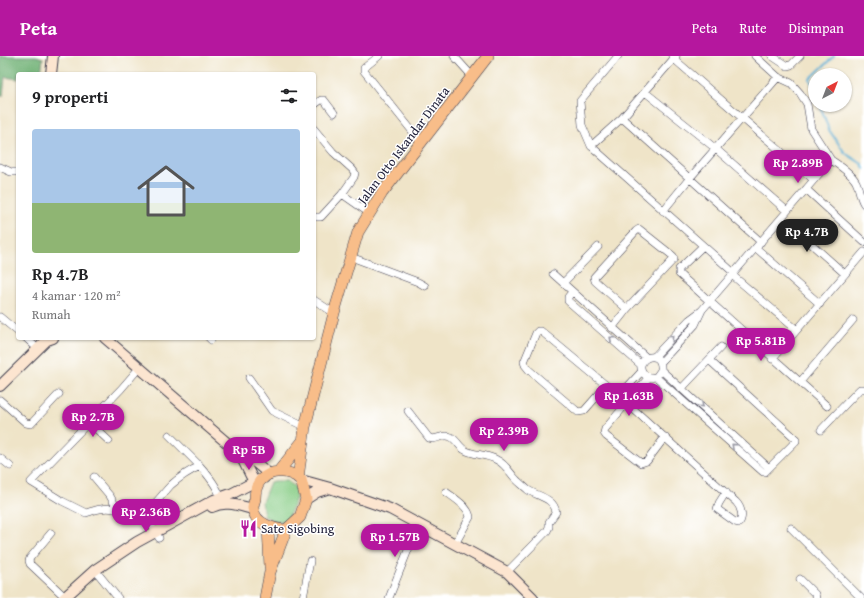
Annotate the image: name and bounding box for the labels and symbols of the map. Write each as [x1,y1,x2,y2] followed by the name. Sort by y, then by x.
[808,68,852,112] north arrow
[352,82,455,210] street label: Jalan Otto Iskandar Dinata
[757,150,839,184] pin: Rp 2.89B
[770,219,844,253] pin: Rp 4.7B
[720,328,802,362] pin: Rp 5.81B
[667,335,674,343] one-way arrow
[609,337,616,344] one-way arrow
[588,383,670,417] pin: Rp 1.63B
[696,400,704,408] one-way arrow
[56,404,130,438] pin: Rp 2.7B
[463,418,545,452] pin: Rp 2.39B
[221,437,277,471] pin: Rp 5B
[731,443,739,451] one-way arrow
[105,499,187,533] pin: Rp 2.36B
[238,518,258,538] restaurant icon: Sate Sigobing
[261,519,335,538] place label: Sate Sigobing
[354,524,436,558] pin: Rp 1.57B

